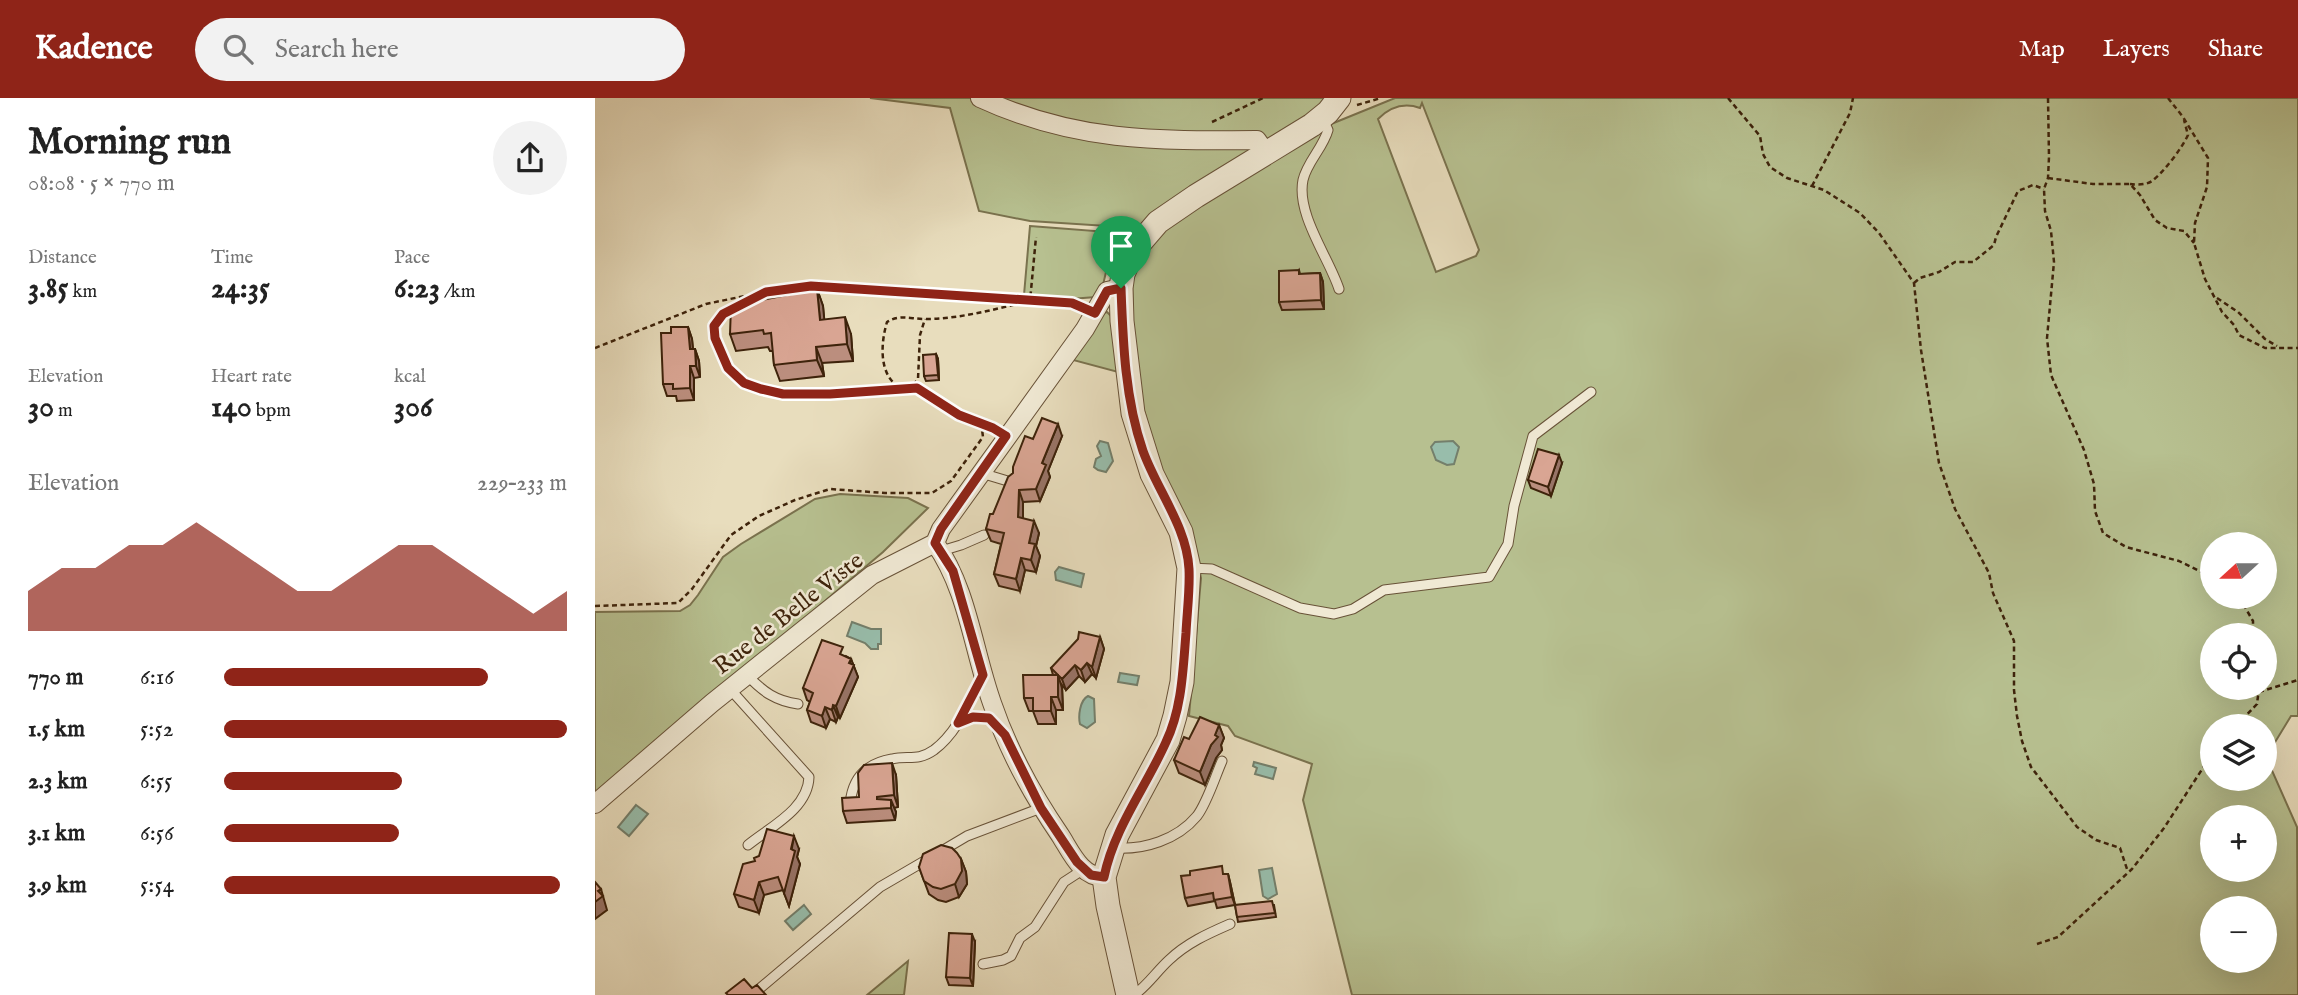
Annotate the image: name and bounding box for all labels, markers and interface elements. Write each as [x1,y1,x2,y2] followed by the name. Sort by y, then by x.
[195,18,685,81] search box
[35,28,153,70] text: Kadence
[219,30,257,68] icon: search
[275,33,399,66] text: Search here
[2019,34,2065,65] text: Map
[2103,34,2170,65] text: Layers
[2208,34,2263,65] text: Share
[28,119,231,167] text: Morning run
[493,121,567,195] button: share
[28,169,175,198] text: 08:08 · 5 × 770 m
[1091,216,1151,288] pin
[1102,227,1140,265] icon: arrive
[28,246,97,270] text: Distance
[211,246,253,270] text: Time
[394,246,430,270] text: Pace
[28,270,68,308] text: 3.85
[211,270,270,308] text: 24:35
[394,270,440,308] text: 6:23
[68,280,97,304] text: km
[440,280,475,304] text: /km
[28,365,103,389] text: Elevation
[211,365,292,389] text: Heart rate
[394,365,426,389] text: kcal
[28,389,54,427] text: 30
[211,389,252,427] text: 140
[394,389,433,427] text: 306
[54,399,73,423] text: m
[252,399,291,423] text: bpm
[28,469,119,498] text: Elevation
[477,469,567,498] text: 229–233 m
[2200,532,2277,609] north arrow
[2200,532,2277,973] map controls
[708,546,870,682] street label: Rue de Belle Viste
[2200,623,2277,700] button: locate
[28,663,84,692] text: 770 m
[140,663,174,692] text: 6:16
[2200,714,2277,791] button: layers
[28,715,85,744] text: 1.5 km
[140,715,173,744] text: 5:52
[28,767,87,796] text: 2.3 km
[140,767,172,796] text: 6:55
[2200,805,2277,882] button: +
[28,819,85,848] text: 3.1 km
[140,819,174,848] text: 6:56
[28,871,87,900] text: 3.9 km
[140,871,174,900] text: 5:54
[2200,896,2277,973] button: −

